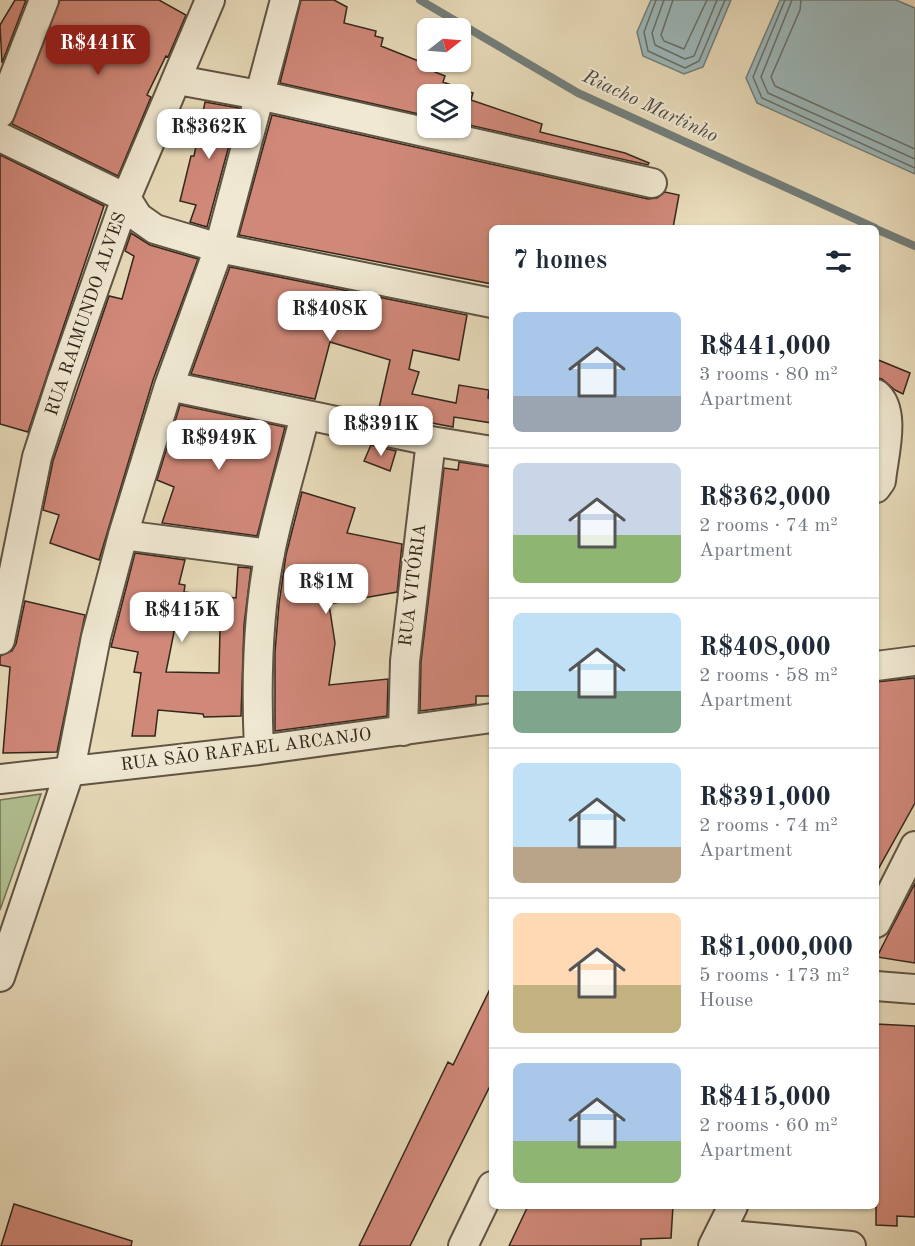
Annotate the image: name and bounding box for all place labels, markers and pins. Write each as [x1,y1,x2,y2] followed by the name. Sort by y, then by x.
[49,25,147,76] pin: R$441K
[160,109,258,160] pin: R$362K
[281,291,379,342] pin: R$408K
[332,406,430,457] pin: R$391K
[170,420,268,471] pin: R$949K
[290,564,362,615] pin: R$1M
[133,592,231,643] pin: R$415K

